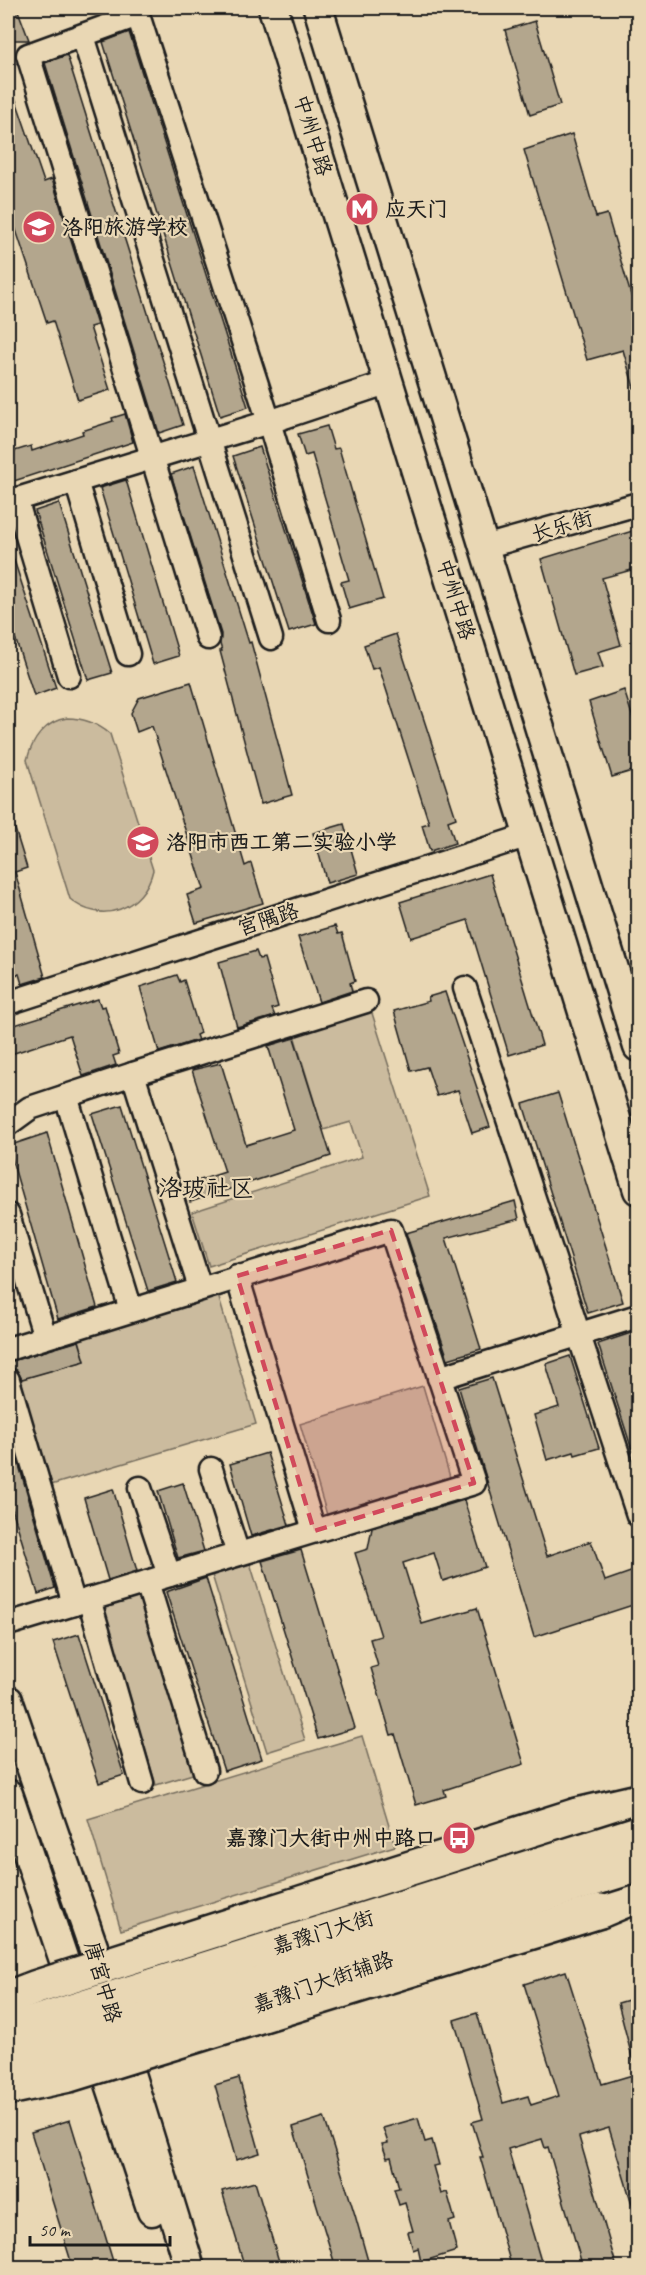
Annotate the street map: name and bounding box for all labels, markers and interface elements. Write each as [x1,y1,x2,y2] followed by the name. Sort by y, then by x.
[288,91,338,179] street label: 中州中路
[344,191,380,227] metro station icon: 应天门
[385,196,448,222] place label: 应天门
[21,209,57,245] school or university icon: 洛阳旅游学校
[62,214,188,240] place label: 洛阳旅游学校
[528,505,596,547] street label: 长乐街
[431,555,481,643] street label: 中州中路
[125,824,161,860] school or university icon: 洛阳市西工第二实验小学
[166,829,397,855] place label: 洛阳市西工第二实验小学
[234,897,302,941] street label: 宫隅路
[158,1173,254,1203] district label: 洛玻社区
[441,1820,477,1856] bus stop icon: 嘉豫门大街中州中路口
[226,1825,436,1851] place label: 嘉豫门大街中州中路口
[269,1904,377,1960] street label: 嘉豫门大街
[79,1938,127,2026] street label: 唐宫中路
[249,1946,397,2018] street label: 嘉豫门大街辅路
[30,2209,170,2247] scale bar
[39,2219,72,2241] text: 50 m

